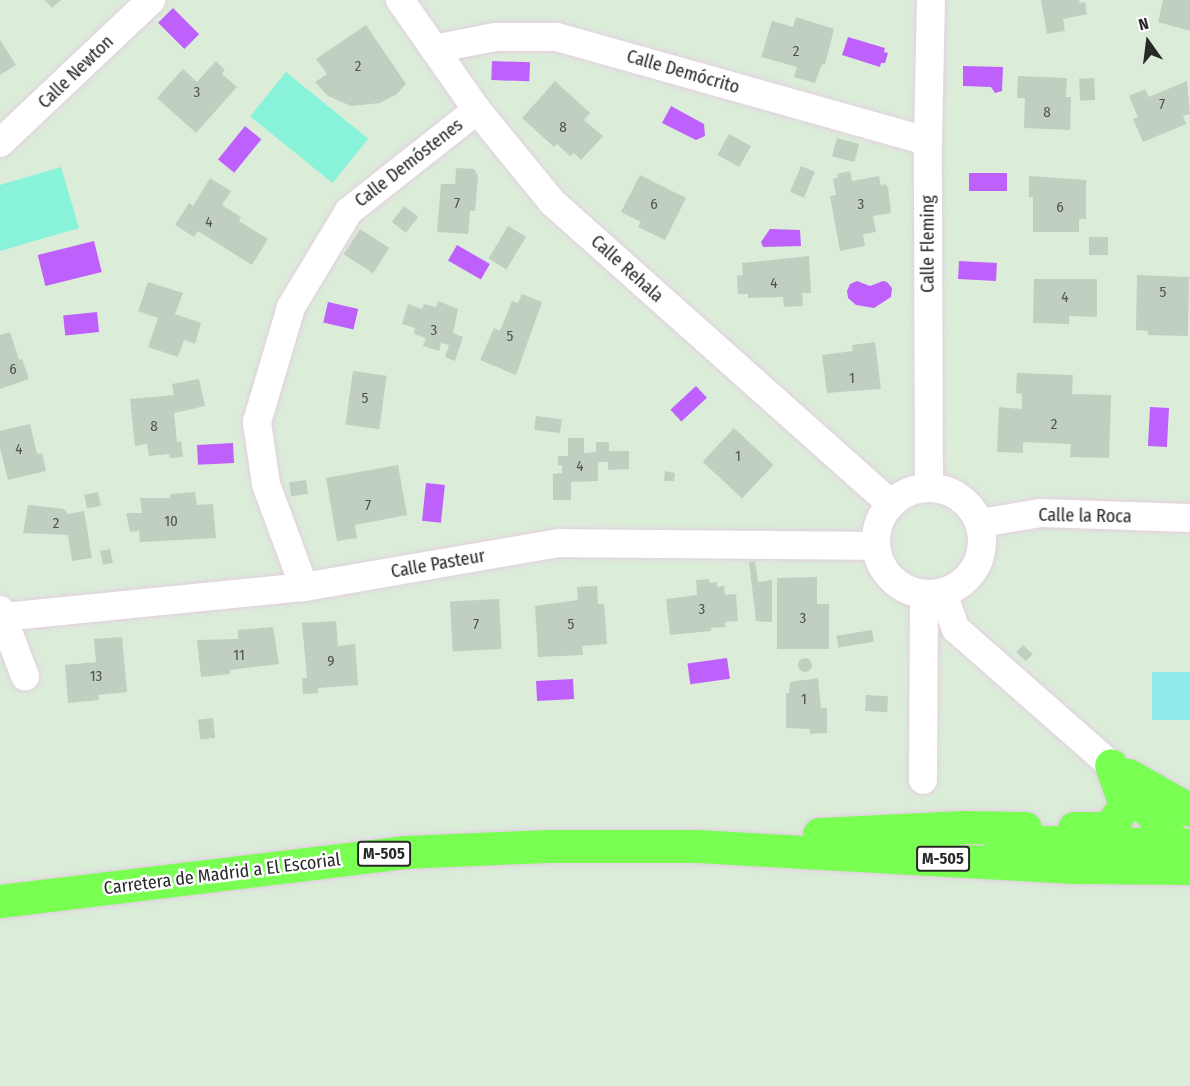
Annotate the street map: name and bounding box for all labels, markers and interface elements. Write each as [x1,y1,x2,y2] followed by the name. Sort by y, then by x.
[1118,12,1178,72] north arrow
[1137,14,1150,34] text: N
[34,31,118,113] street label: Calle Newton
[793,43,799,61] house number: 2
[624,46,742,98] street label: Calle Demócrito
[355,58,361,76] house number: 2
[194,84,200,102] house number: 3
[1159,96,1165,114] house number: 7
[1043,104,1051,122] house number: 8
[351,114,467,212] street label: Calle Demóstenes
[559,119,567,137] house number: 8
[454,195,460,213] house number: 7
[917,195,939,293] street label: Calle Fleming
[650,196,658,214] house number: 6
[858,196,864,214] house number: 3
[1056,199,1064,217] house number: 6
[205,214,213,232] house number: 4
[586,231,668,307] street label: Calle Rehala
[770,275,778,293] house number: 4
[1160,284,1166,302] house number: 5
[1061,289,1069,307] house number: 4
[431,322,437,340] house number: 3
[507,328,513,346] house number: 5
[9,361,17,379] house number: 6
[849,370,855,388] house number: 1
[362,390,368,408] house number: 5
[1051,416,1057,434] house number: 2
[150,418,158,436] house number: 8
[15,441,23,459] house number: 4
[735,448,741,466] house number: 1
[576,458,584,476] house number: 4
[365,497,371,515] house number: 7
[1038,504,1132,528] street label: Calle la Roca
[164,513,178,531] house number: 10
[53,515,59,533] house number: 2
[389,545,487,583] street label: Calle Pasteur
[699,601,705,619] house number: 3
[800,610,806,628] house number: 3
[473,616,479,634] house number: 7
[568,616,574,634] house number: 5
[233,647,245,665] house number: 11
[327,653,335,671] house number: 9
[90,668,102,686] house number: 13
[801,691,807,709] house number: 1
[357,841,411,867] road number: M-505
[916,846,970,872] road number: M-505
[102,849,342,899] street label: Carretera de Madrid a El Escorial

